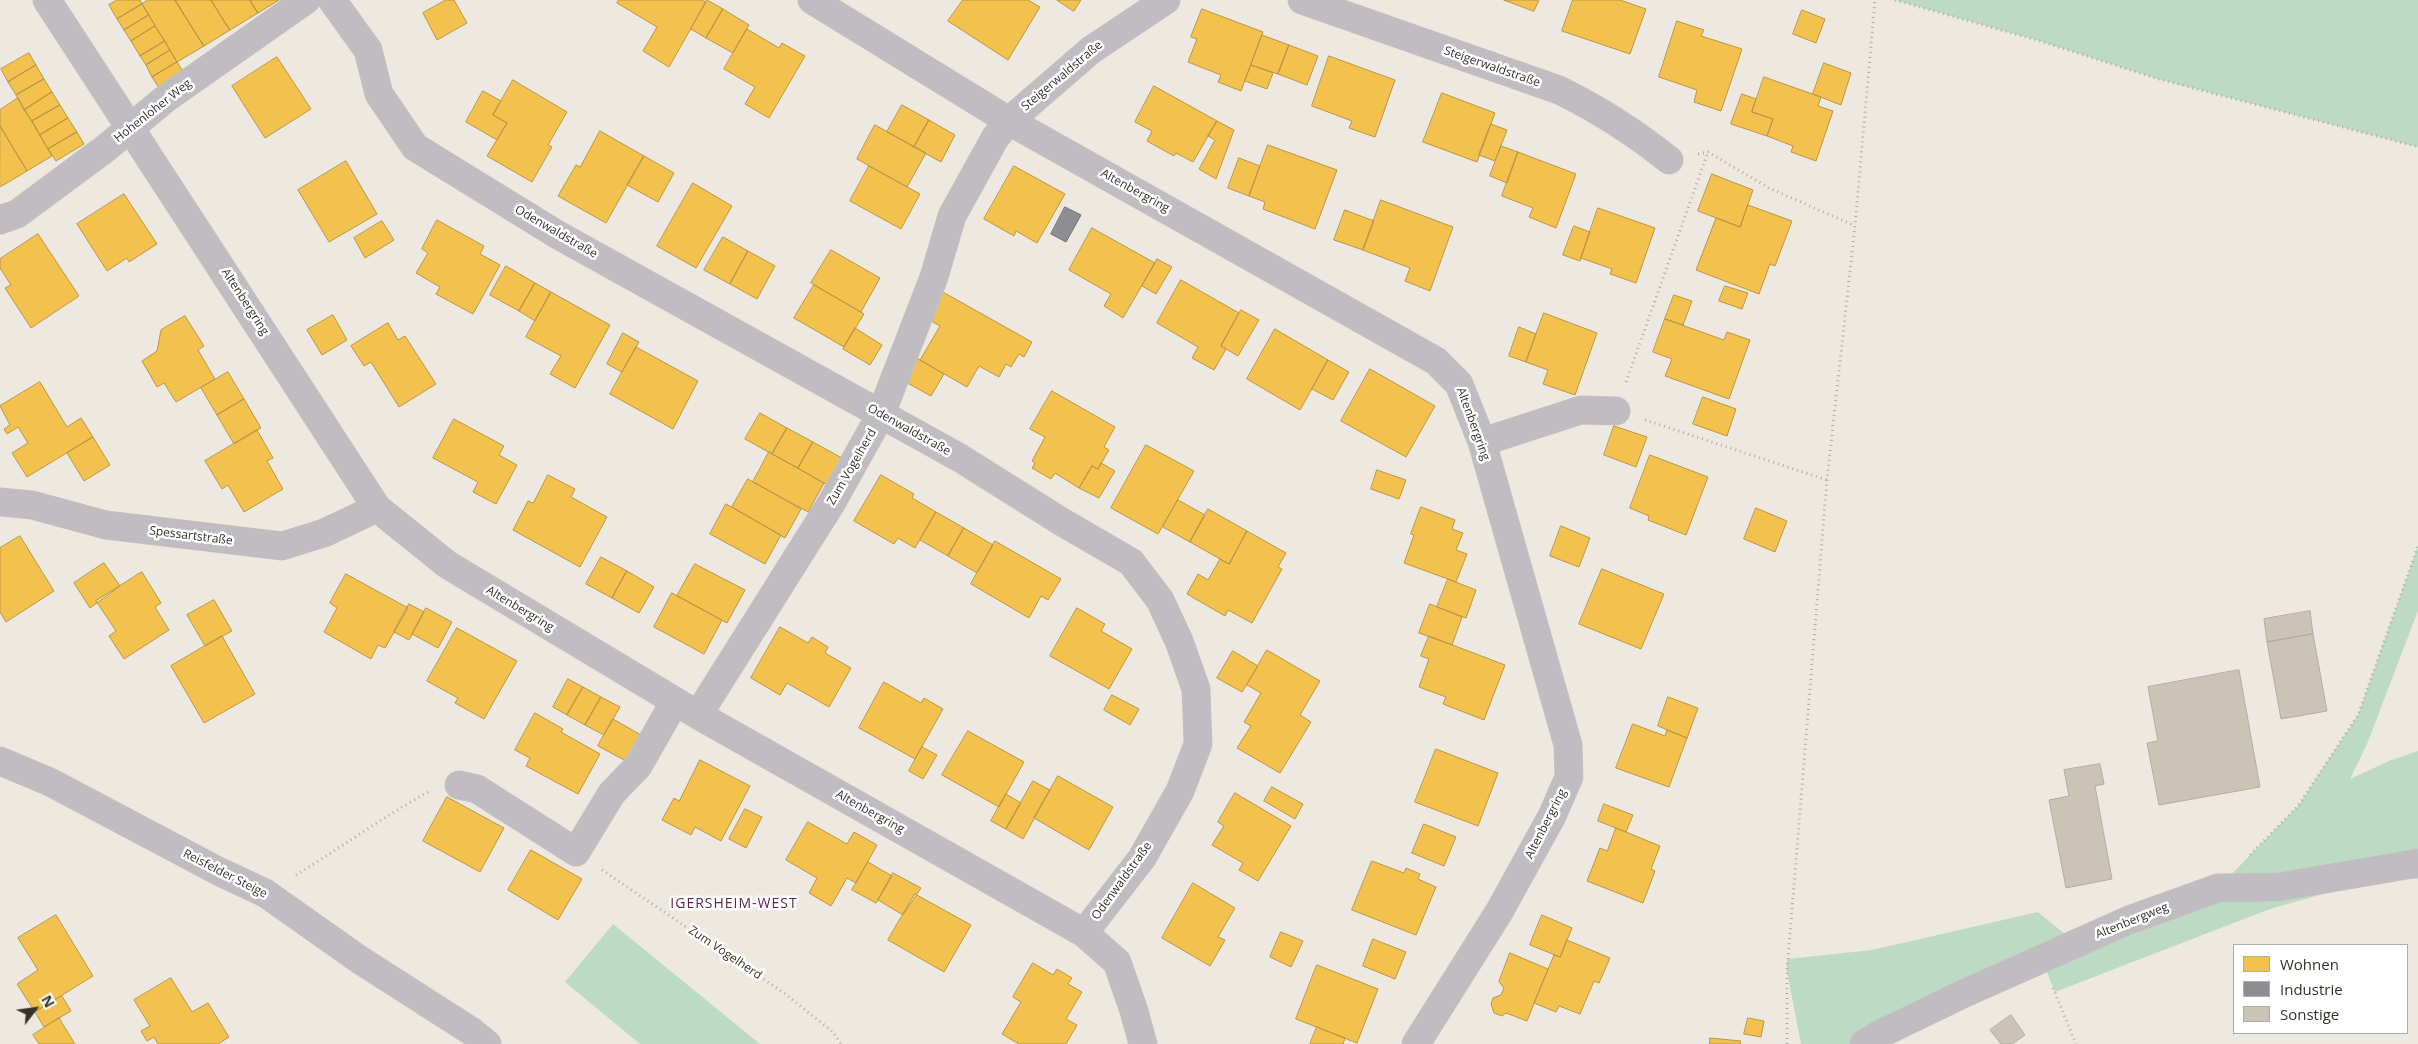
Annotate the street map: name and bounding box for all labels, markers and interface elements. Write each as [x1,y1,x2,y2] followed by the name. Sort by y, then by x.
[1019,38,1105,114] street label: Steigerwaldstraße
[1442,44,1542,90] street label: Steigerwaldstraße
[111,76,195,146] street label: Hohenloher Weg
[1098,166,1172,216] street label: Altenbergring
[512,203,600,261] street label: Odenwaldstraße
[218,266,272,338] street label: Altenbergring
[1453,386,1493,462] street label: Altenbergring
[865,401,953,459] street label: Odenwaldstraße
[824,426,880,508] street label: Zum Vogelherd
[149,524,233,548] street label: Spessartstraße
[484,583,556,635] street label: Altenbergring
[833,787,907,837] street label: Altenbergring
[1522,787,1570,861] street label: Altenbergring
[1089,839,1155,923] street label: Odenwaldstraße
[180,847,270,901] street label: Reisfelder Steige
[669,896,799,912] district label: IGERSHEIM-WEST
[2094,900,2170,942] street label: Altenbergweg
[686,923,764,983] street label: Zum Vogelherd
[2233,944,2408,1034] legend
[2280,954,2339,974] text: Wohnen
[2280,979,2343,999] text: Industrie
[10,984,60,1034] north arrow
[37,992,59,1011] text: N
[2280,1004,2339,1024] text: Sonstige

